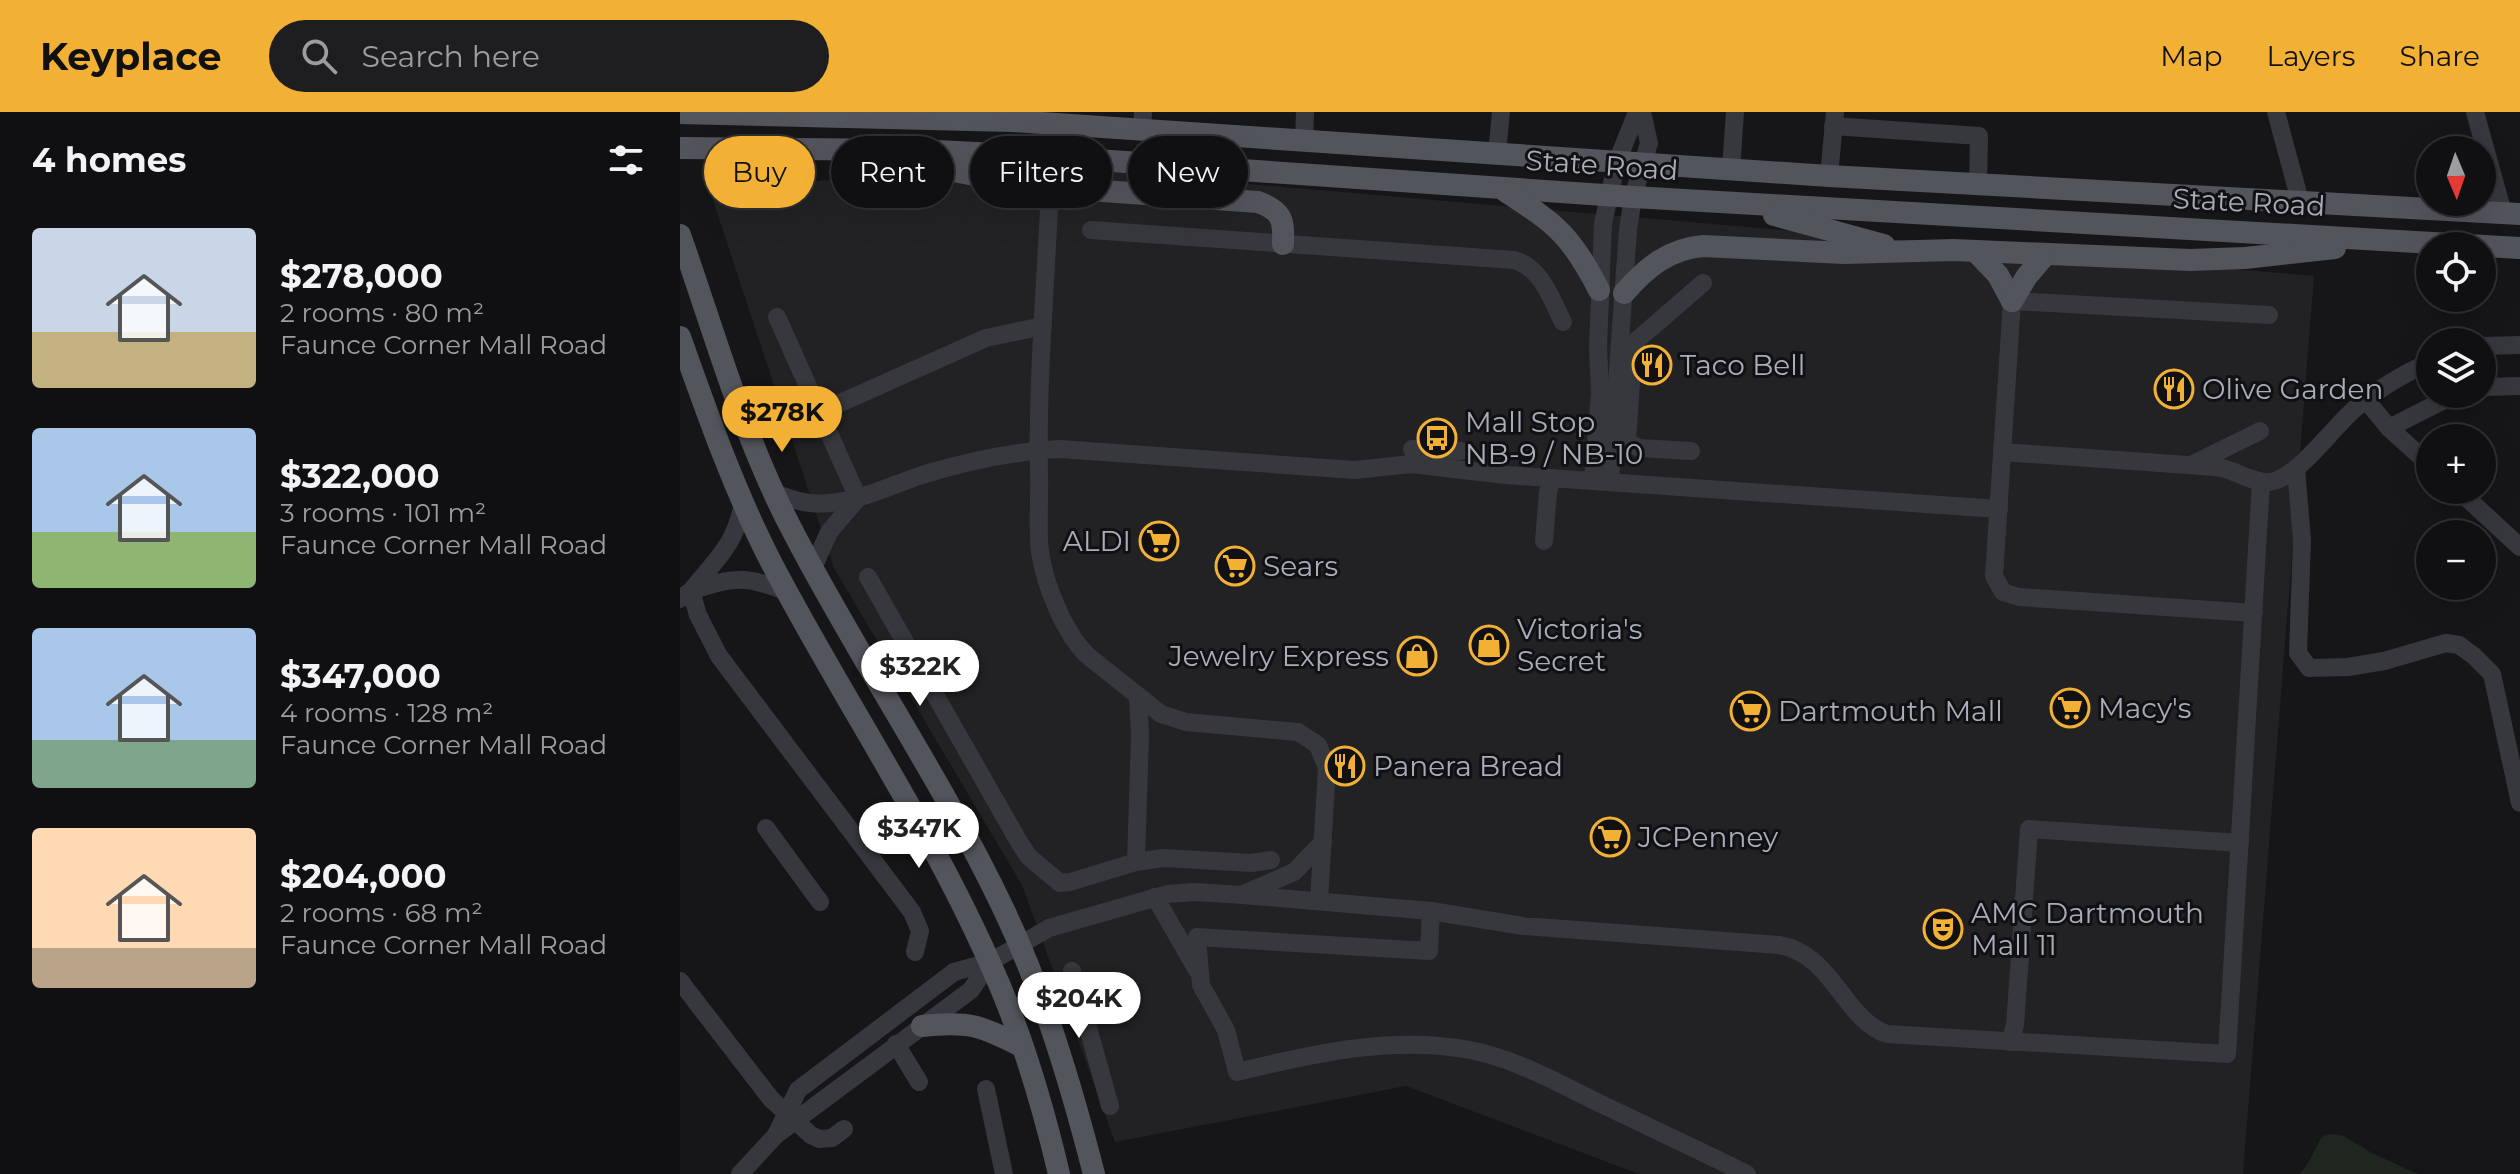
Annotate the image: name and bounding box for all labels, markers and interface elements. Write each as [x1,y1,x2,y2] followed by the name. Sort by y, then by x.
[269,20,829,92] search box
[40,33,221,80] text: Keyplace
[297,34,341,78] icon: search
[361,38,540,75] text: Search here
[2160,39,2223,73] text: Map
[2267,39,2356,73] text: Layers
[2400,39,2480,73] text: Share
[704,136,815,208] chip: Buy
[831,136,954,208] chip: Rent
[970,136,1112,208] chip: Filters
[1128,136,1248,208] chip: New
[2416,136,2496,216] north arrow
[2416,136,2496,600] map controls
[604,138,648,182] icon: filters
[32,139,186,181] text: 4 homes
[1525,143,1679,187] street label: State Road
[2172,181,2326,223] street label: State Road
[2416,232,2496,312] button: locate
[280,255,443,297] text: $278,000
[96,260,192,356] icon: home
[280,297,484,329] text: 2 rooms · 80 m²
[2416,328,2496,408] button: layers
[280,329,607,361] text: Faunce Corner Mall Road
[1631,344,1673,386] restaurant icon: Taco Bell
[1680,348,1805,382] place label: Taco Bell
[2153,368,2195,410] restaurant icon: Olive Garden
[2202,372,2383,406] place label: Olive Garden
[726,386,838,454] pin: $278K
[740,396,824,428] text: $278K
[1465,405,1643,471] place label: Mall Stop NB-9 / NB-10
[1416,417,1458,459] bus stop icon: Mall Stop NB-9 / NB-10
[2416,424,2496,504] button: +
[280,455,440,497] text: $322,000
[96,460,192,556] icon: home
[280,497,486,529] text: 3 rooms · 101 m²
[1138,520,1180,562] supermarket icon: ALDI
[2416,520,2496,600] button: −
[1063,524,1131,558] place label: ALDI
[280,529,607,561] text: Faunce Corner Mall Road
[1214,545,1256,587] supermarket icon: Sears
[1263,549,1338,583] place label: Sears
[1517,612,1642,678] place label: Victoria's Secret
[1468,624,1510,666] shop icon: Victoria's Secret
[1396,635,1438,677] shop icon: Jewelry Express
[1168,639,1389,673] place label: Jewelry Express
[864,640,976,708] pin: $322K
[879,650,961,682] text: $322K
[280,655,441,697] text: $347,000
[96,660,192,756] icon: home
[2049,687,2091,729] supermarket icon: Macy's
[1729,690,1771,732] supermarket icon: Dartmouth Mall
[2098,691,2191,725] place label: Macy's
[1778,694,2003,728] place label: Dartmouth Mall
[280,697,493,729] text: 4 rooms · 128 m²
[280,729,607,761] text: Faunce Corner Mall Road
[1324,745,1366,787] restaurant icon: Panera Bread
[1373,749,1563,783] place label: Panera Bread
[863,802,975,870] pin: $347K
[877,812,961,844] text: $347K
[1589,816,1631,858] supermarket icon: JCPenney
[1637,820,1779,854] place label: JCPenney
[280,855,447,897] text: $204,000
[96,860,192,956] icon: home
[1971,896,2204,962] place label: AMC Dartmouth Mall 11
[280,897,483,929] text: 2 rooms · 68 m²
[1922,908,1964,950] theatre icon: AMC Dartmouth Mall 11
[280,929,607,961] text: Faunce Corner Mall Road
[1023,972,1135,1040] pin: $204K
[1036,982,1122,1014] text: $204K

